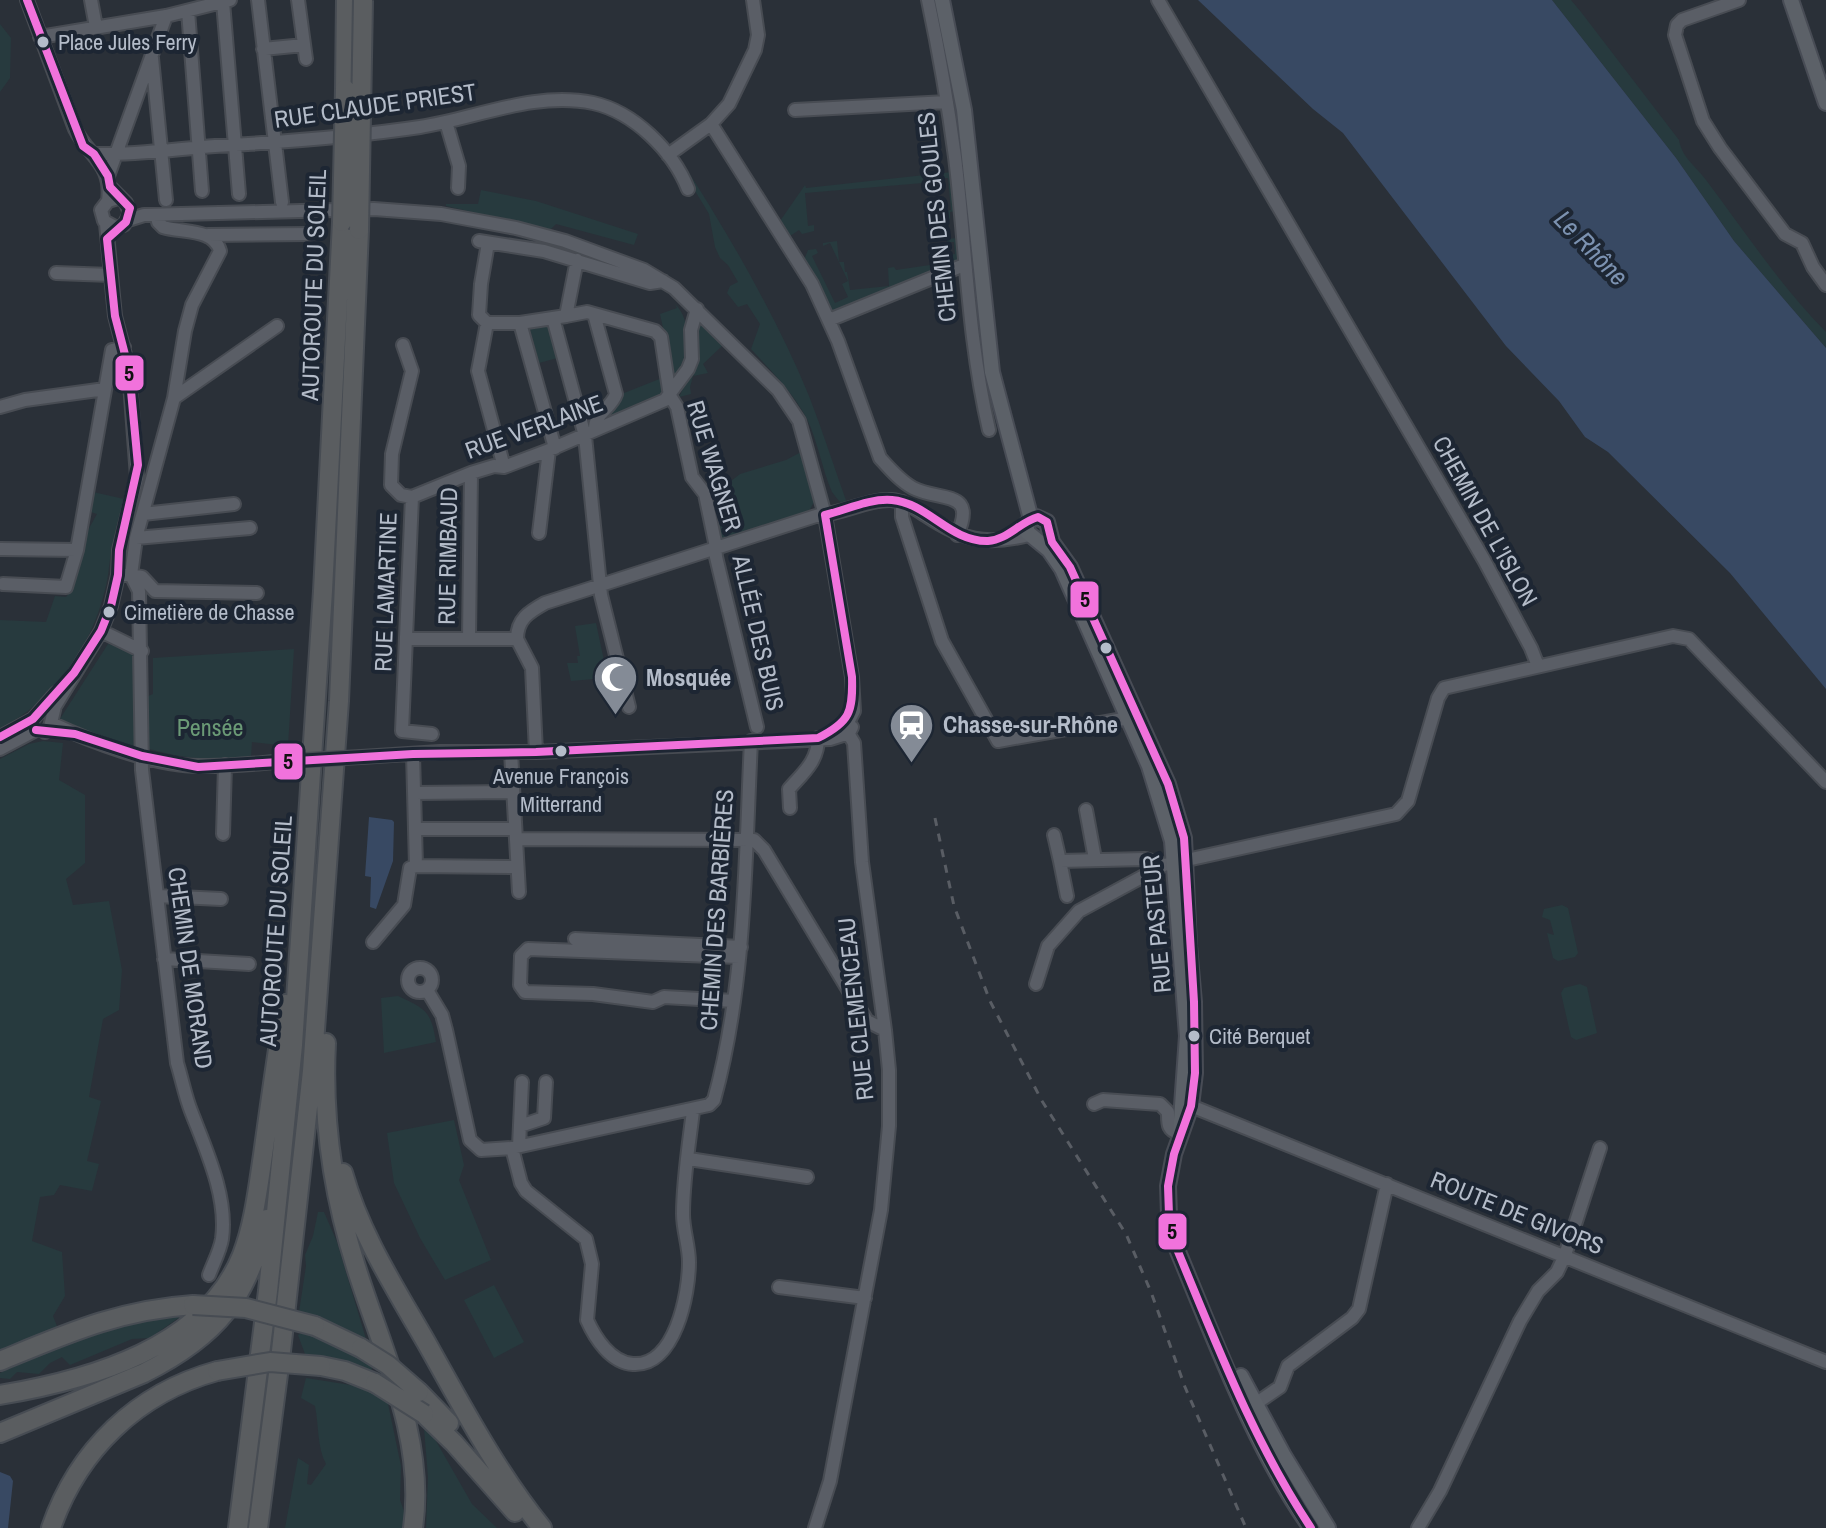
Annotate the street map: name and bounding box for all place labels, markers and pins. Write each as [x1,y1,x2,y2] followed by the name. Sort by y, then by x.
[58,27,196,57] place label: Place Jules Ferry
[35,34,51,50] marker: Place Jules Ferry
[124,597,294,627] place label: Cimetière de Chasse
[101,604,117,620] marker: Cimetière de Chasse
[1098,640,1114,656] unlabelled marker
[591,654,639,717] mosque icon: Mosquée
[646,661,731,693] place label: Mosquée
[888,701,936,764] station icon: Chasse-sur-Rhône
[943,708,1118,740] place label: Chasse-sur-Rhône
[553,743,569,759] marker: Avenue François Mitterrand
[492,761,629,819] place label: Avenue François Mitterrand
[1209,1021,1310,1051] place label: Cité Berquet
[1186,1028,1202,1044] marker: Cité Berquet

